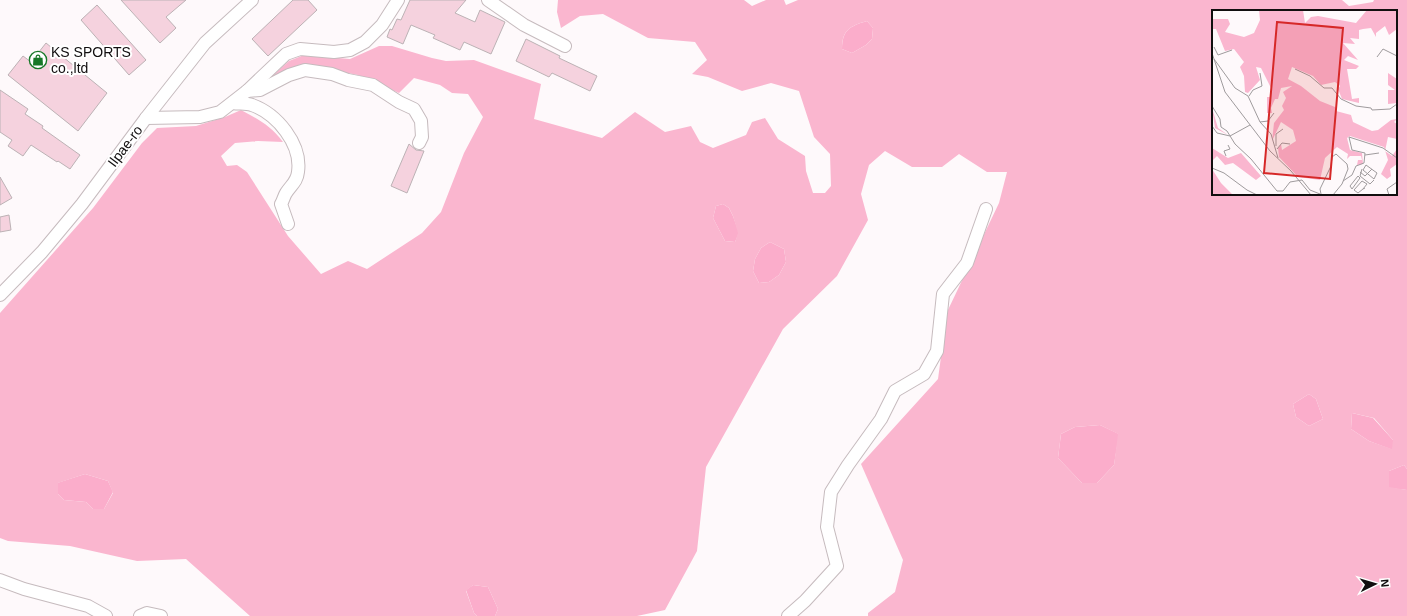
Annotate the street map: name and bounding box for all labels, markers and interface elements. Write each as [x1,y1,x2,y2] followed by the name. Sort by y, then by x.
[1212,10,1397,195] inset map
[51,44,131,76] place label: KS SPORTS co.,ltd
[28,50,48,70] shop icon: KS SPORTS co.,ltd
[104,122,146,170] street label: Ilpae-ro
[1355,564,1395,604] north arrow
[1379,579,1391,588] text: N

